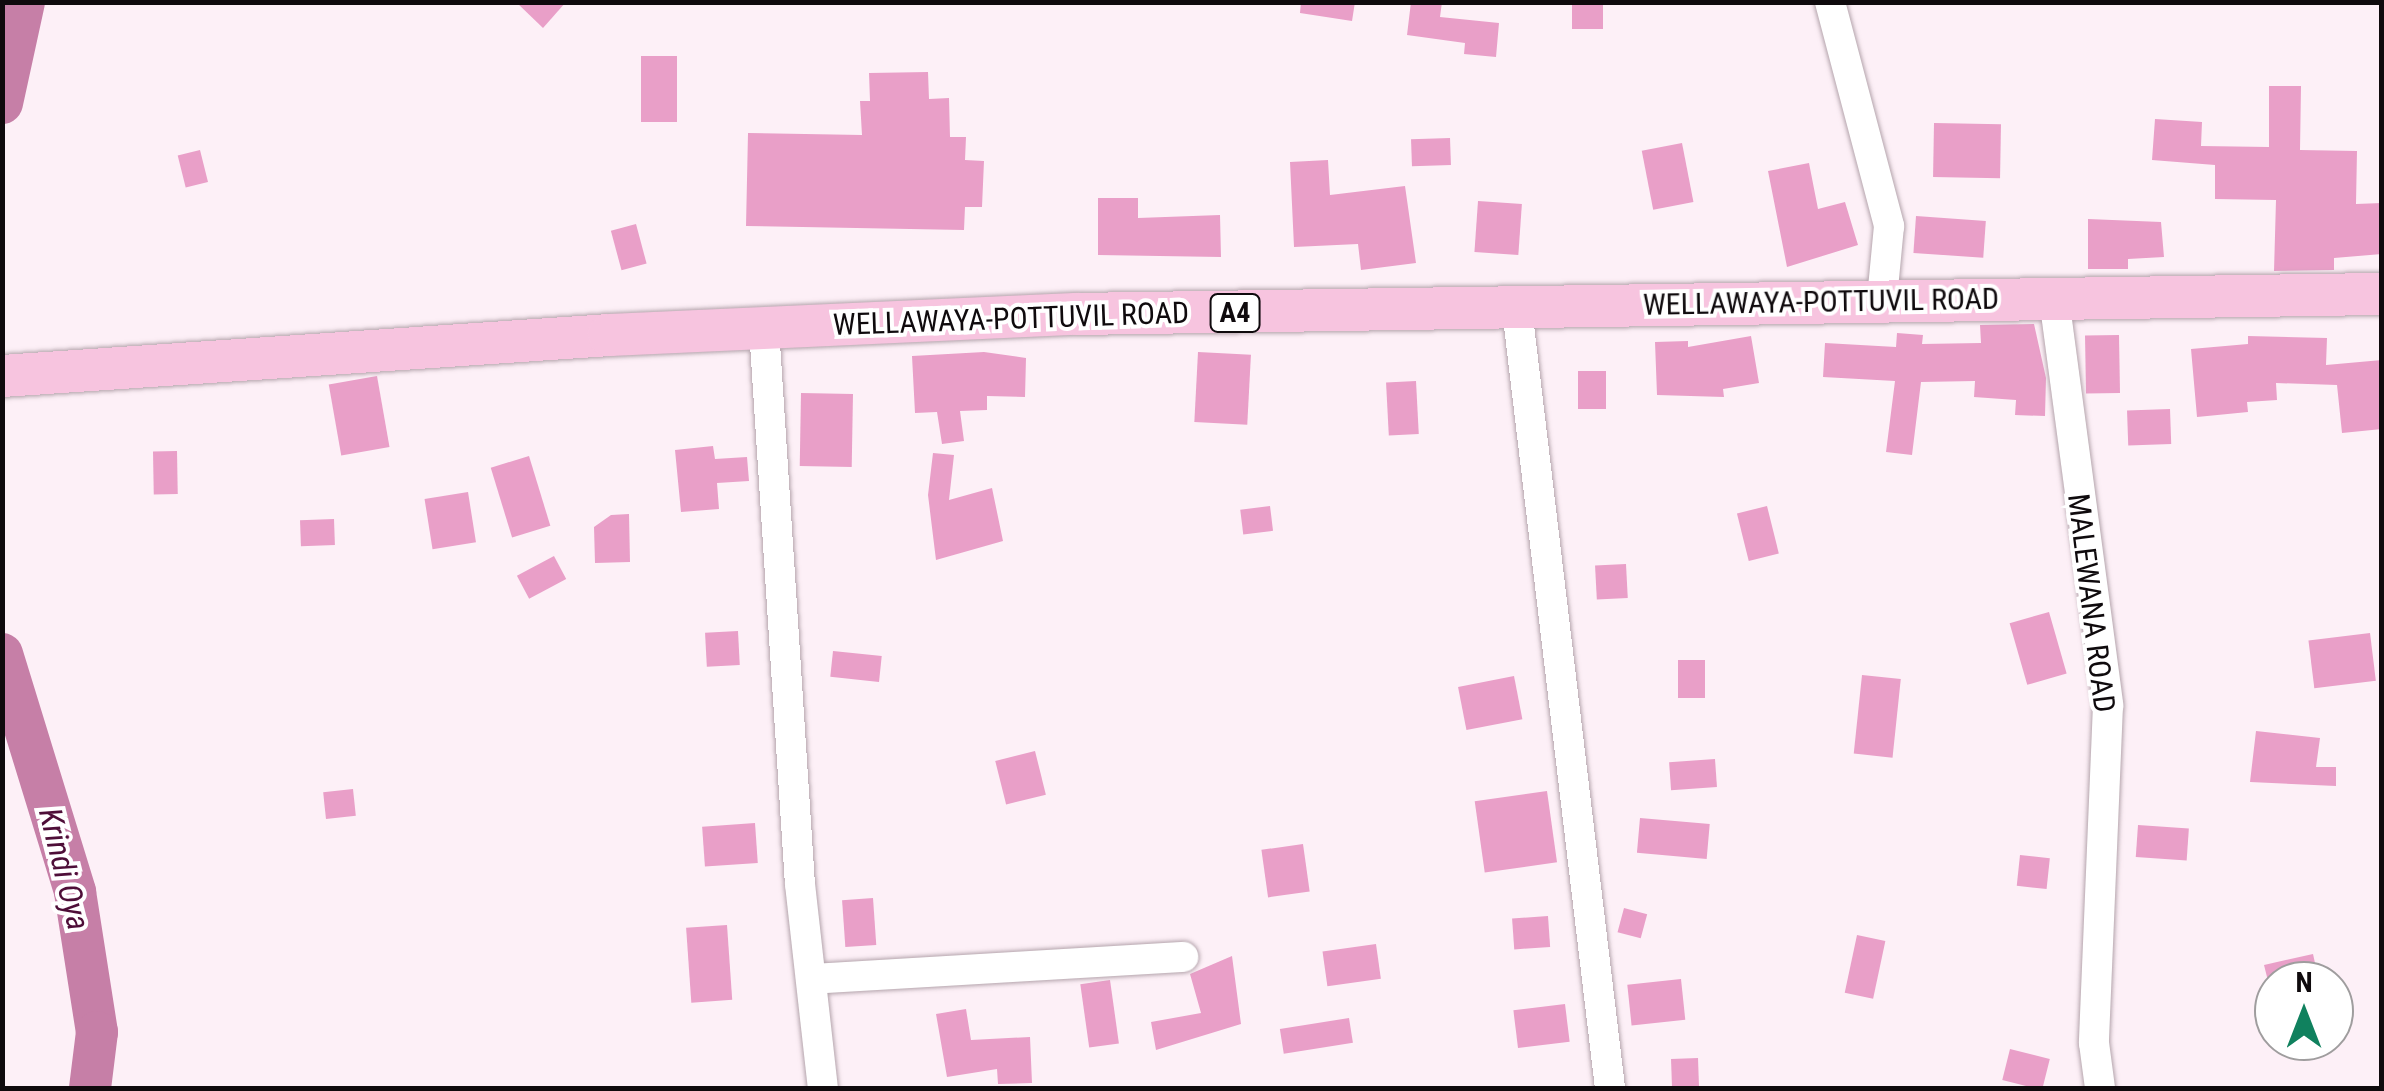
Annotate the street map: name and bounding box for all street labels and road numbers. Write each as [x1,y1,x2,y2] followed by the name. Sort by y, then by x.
[1643,281,1999,323] street label: WELLAWAYA-POTTUVIL ROAD
[1208,290,1262,336] road number: A4
[832,295,1190,343] street label: WELLAWAYA-POTTUVIL ROAD
[2060,492,2122,714] street label: MALEWANA ROAD

